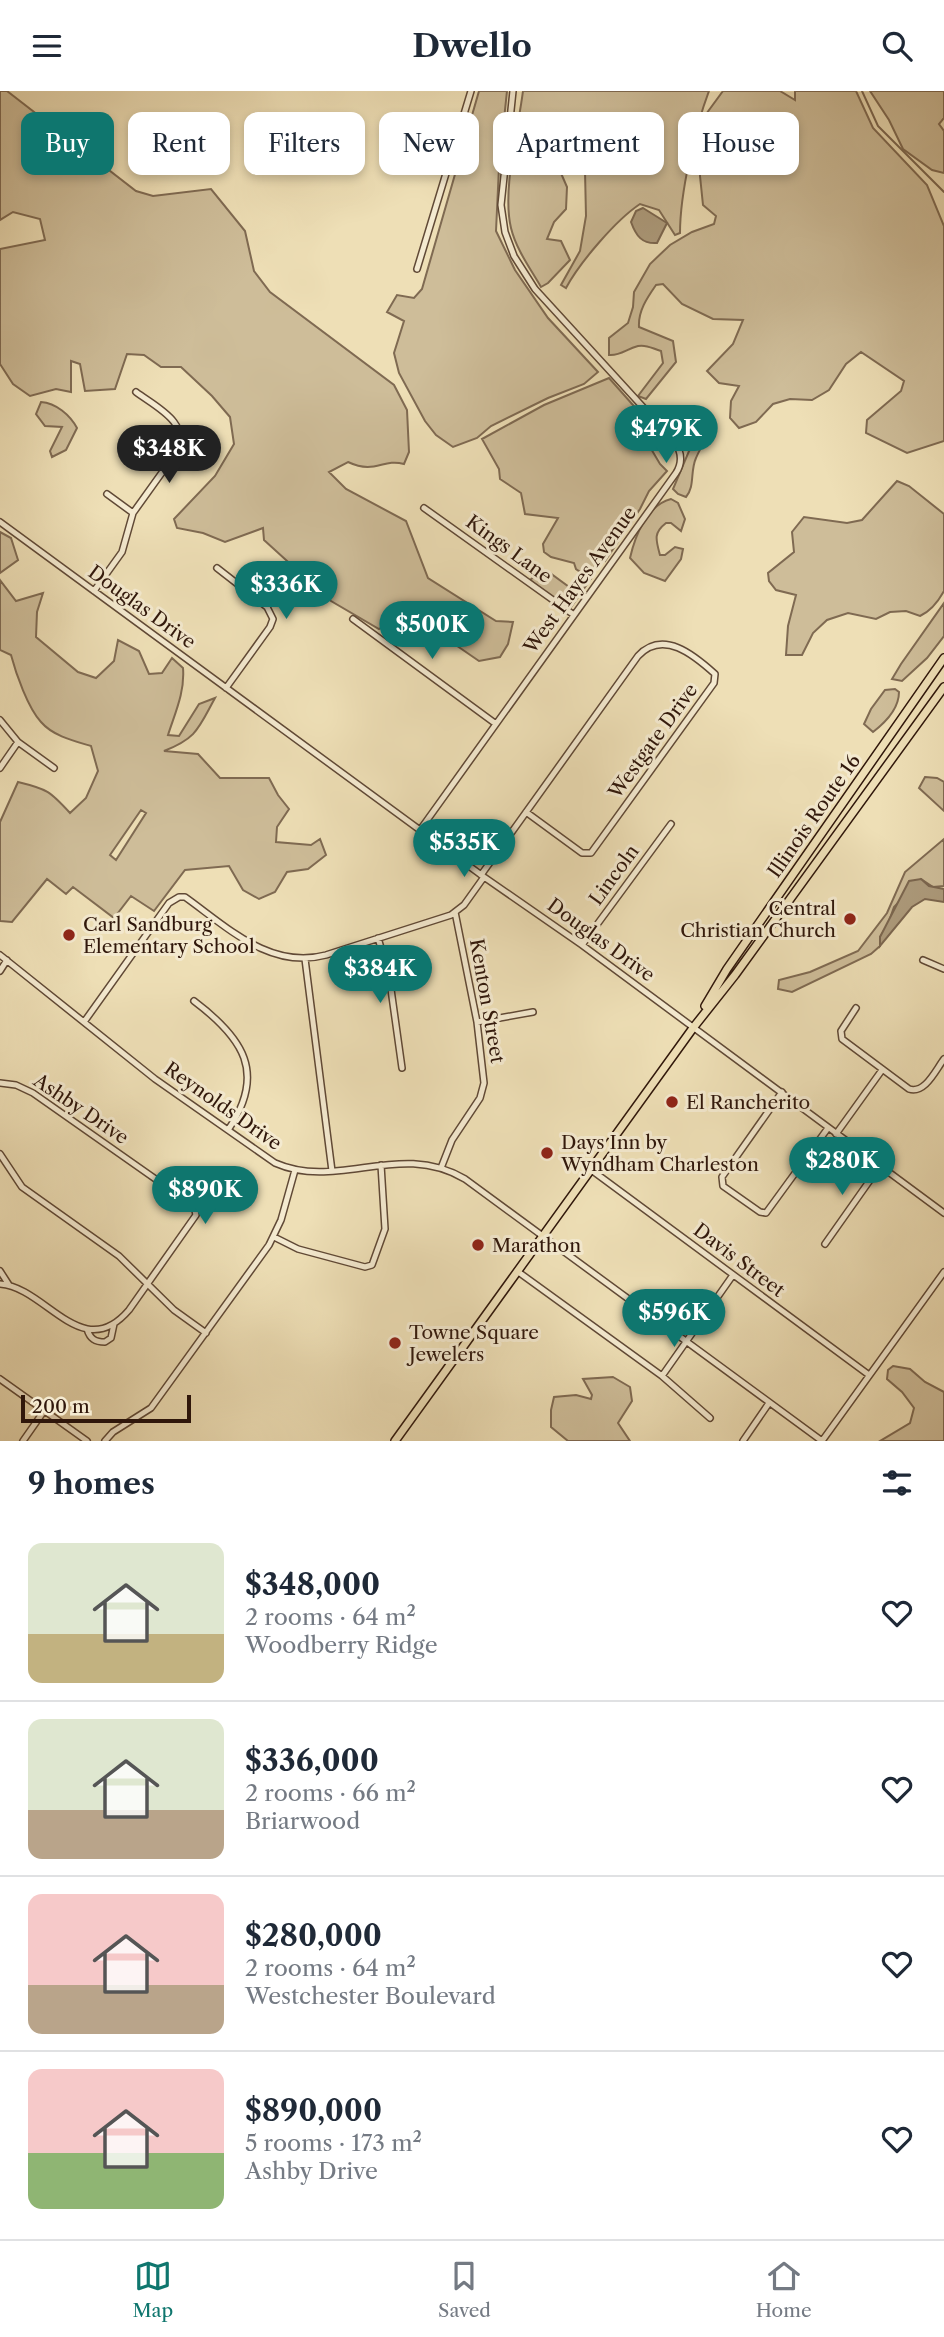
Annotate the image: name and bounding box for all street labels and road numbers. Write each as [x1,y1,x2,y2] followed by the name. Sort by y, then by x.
[518,502,641,659] street label: West Hayes Avenue
[461,510,557,588] street label: Kings Lane
[84,560,200,654] street label: Douglas Drive
[603,679,702,804] street label: Westgate Drive
[763,750,865,882] street label: Illinois Route 16
[584,840,644,910] street label: Lincoln
[543,893,659,987] street label: Douglas Drive
[465,937,509,1065] street label: Kenton Street
[160,1057,286,1155] street label: Reynolds Drive
[28,1068,133,1149] street label: Ashby Drive
[689,1218,789,1302] street label: Davis Street

